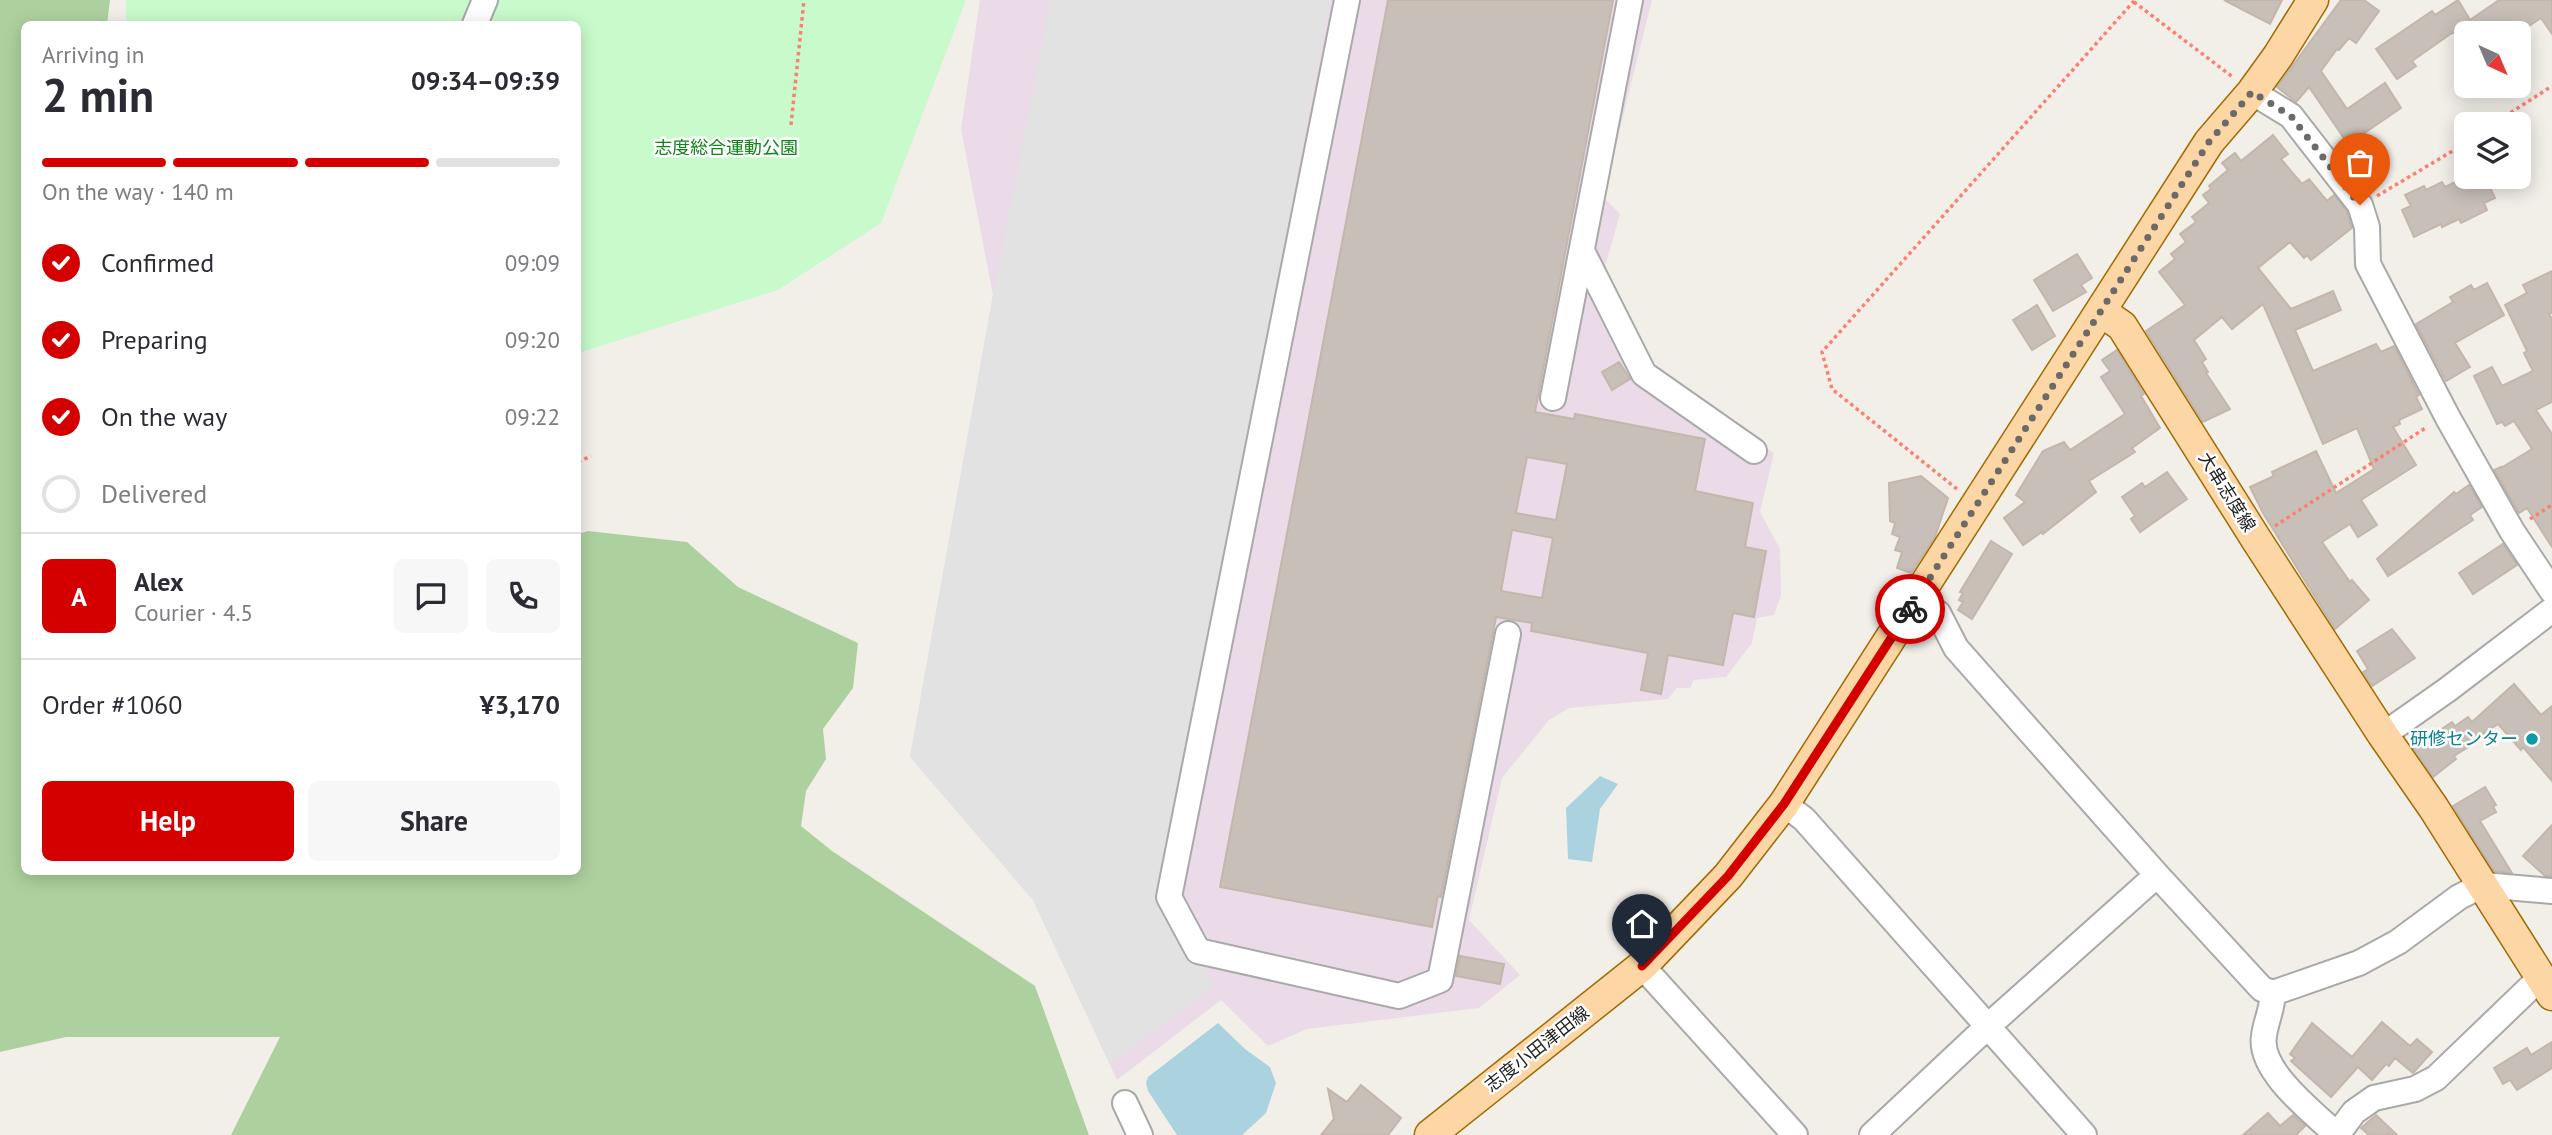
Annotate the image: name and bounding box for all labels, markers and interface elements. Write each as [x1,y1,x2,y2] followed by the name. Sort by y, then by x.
[2454,21,2530,98] north arrow
[2454,21,2531,189] map controls
[42,40,144,69] text: Arriving in
[411,64,560,97] text: 09:34–09:39
[42,65,154,125] text: 2 min
[2454,112,2531,189] button: layers
[2330,133,2390,205] pin
[654,136,798,159] park label: 志度総合運動公園
[2341,144,2379,182] icon: bag
[42,177,234,206] text: On the way · 140 m
[42,244,80,282] icon: check
[101,246,214,279] text: Confirmed
[505,248,560,277] text: 09:09
[42,321,80,359] icon: check
[101,323,208,356] text: Preparing
[505,325,560,354] text: 09:20
[42,398,80,436] icon: check
[101,400,227,433] text: On the way
[505,402,560,431] text: 09:22
[2194,447,2261,536] street label: 大串志度線
[101,477,207,510] text: Delivered
[394,559,468,633] button: chat
[486,559,560,633] button: phone
[134,565,184,598] text: Alex
[1875,574,1945,644] courier
[71,580,87,613] text: A
[1891,590,1929,628] icon: bike
[134,598,253,627] text: Courier · 4.5
[42,688,182,721] text: Order #1060
[480,688,560,721] text: ¥3,170
[2410,727,2518,750] place label: 研修センター
[2524,731,2540,747] marker: 研修センター
[42,781,294,861] button: Help
[308,781,560,861] button: Share
[1612,894,1672,966] pin
[1623,905,1661,943] icon: home
[1480,1001,1593,1096] street label: 志度小田津田線

